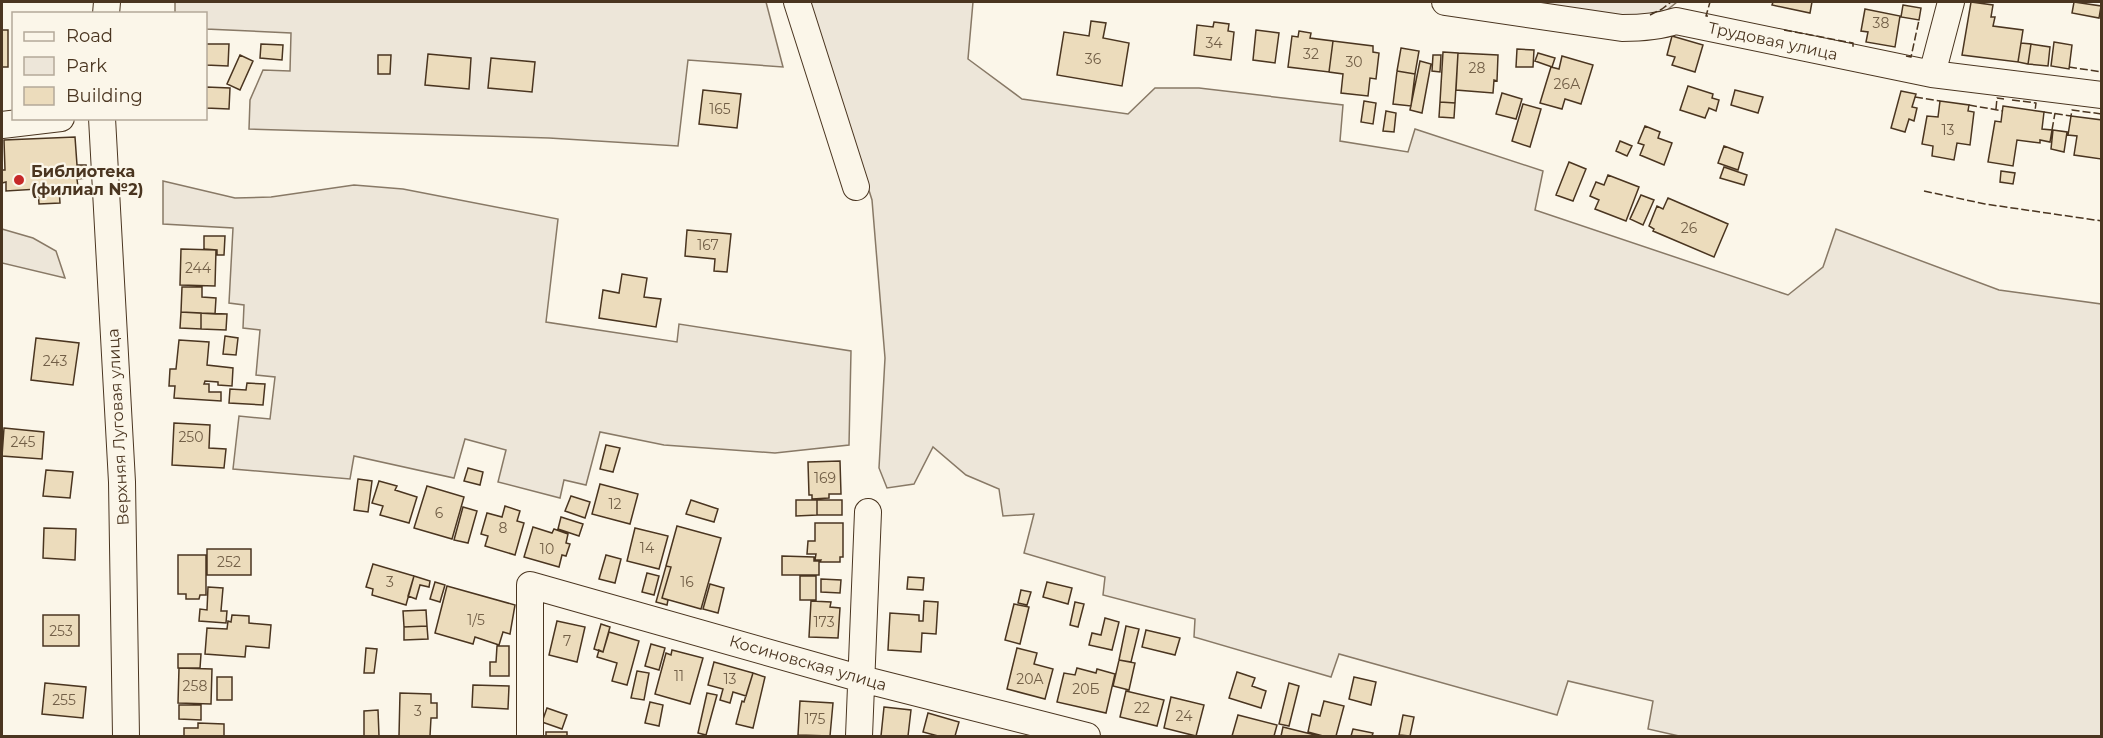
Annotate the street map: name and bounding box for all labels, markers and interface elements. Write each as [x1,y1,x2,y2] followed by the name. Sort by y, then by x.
[12,12,207,120] legend
[1873,14,1889,32] house number: 38
[1706,18,1840,64] street label: Трудовая улица
[66,25,113,47] text: Road
[1205,34,1223,52] house number: 34
[1303,45,1319,63] house number: 32
[1085,50,1102,68] house number: 36
[1345,53,1363,71] house number: 30
[66,55,107,77] text: Park
[1469,59,1486,77] house number: 28
[1554,75,1581,93] house number: 26А
[66,85,143,107] text: Building
[709,100,731,118] house number: 165
[1942,121,1955,139] house number: 13
[31,162,143,199] place label: Библиотека (филиал №2)
[12,173,26,187] marker: Библиотека (филиал №2)
[1681,219,1698,237] house number: 26
[697,236,719,254] house number: 167
[185,259,212,277] house number: 244
[103,328,133,526] street label: Верхняя Луговая улица
[43,352,67,370] house number: 243
[178,428,204,446] house number: 250
[11,433,35,451] house number: 245
[814,469,836,487] house number: 169
[608,495,622,513] house number: 12
[435,504,444,522] house number: 6
[499,519,508,537] house number: 8
[640,539,655,557] house number: 14
[540,540,554,558] house number: 10
[217,553,241,571] house number: 252
[386,573,394,591] house number: 3
[680,573,694,591] house number: 16
[467,611,485,629] house number: 1/5
[813,613,835,631] house number: 173
[49,622,73,640] house number: 253
[727,631,889,695] street label: Косиновская улица
[563,632,571,650] house number: 7
[674,667,684,685] house number: 11
[724,670,737,688] house number: 13
[1016,670,1044,688] house number: 20А
[183,677,207,695] house number: 258
[1072,680,1100,698] house number: 20Б
[52,691,76,709] house number: 255
[1134,699,1150,717] house number: 22
[414,702,422,720] house number: 3
[1176,707,1193,725] house number: 24
[805,710,826,728] house number: 175

